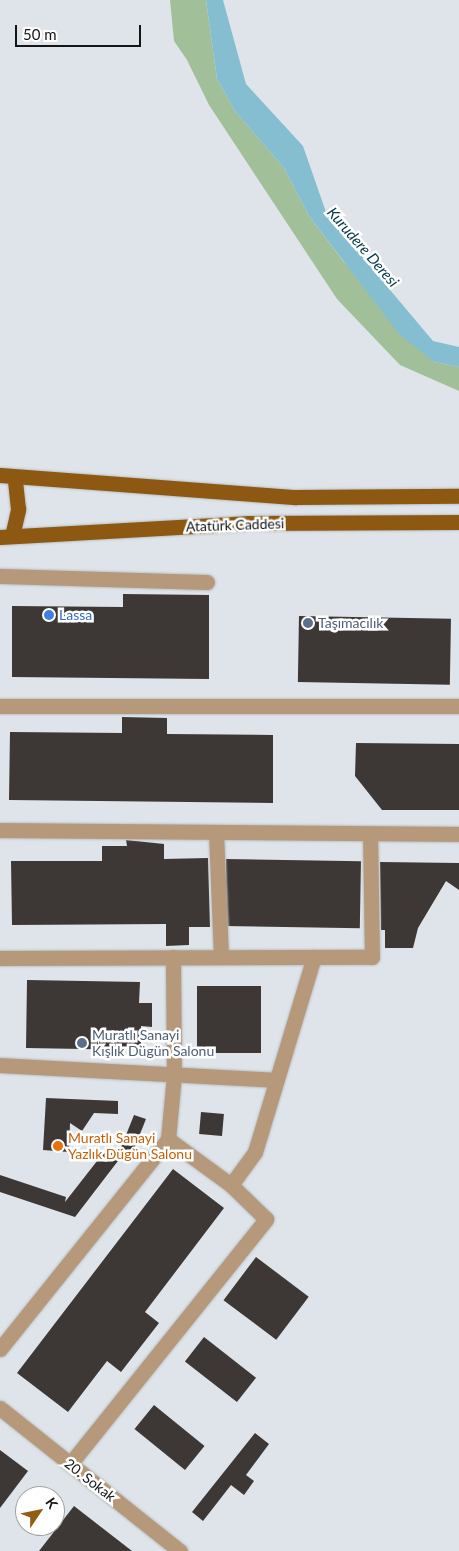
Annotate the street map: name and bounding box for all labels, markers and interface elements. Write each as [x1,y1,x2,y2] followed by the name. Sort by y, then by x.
[18,15,144,47] scale bar
[23,25,57,43] text: 50 m
[323,203,403,291] water label: Kurudere Deresi
[186,515,284,535] street label: Atatürk Caddesi
[59,607,92,623] place label: Lassa
[43,609,55,621] marker: Lassa
[318,615,383,631] place label: Taşımacılık
[302,617,314,629] marker: Taşımacılık
[92,1027,214,1060] place label: Muratlı Sanayi Kışlık Dügün Salonu
[76,1037,88,1049] marker: Muratlı Sanayi Kışlık Dügün Salonu
[68,1130,192,1162] place label: Muratlı Sanayi Yazlık Dügün Salonu
[52,1140,64,1152] marker: Muratlı Sanayi Yazlık Dügün Salonu
[61,1455,119,1505] street label: 20. Sokak
[15,1486,65,1536] north arrow
[42,1494,62,1512] text: K

